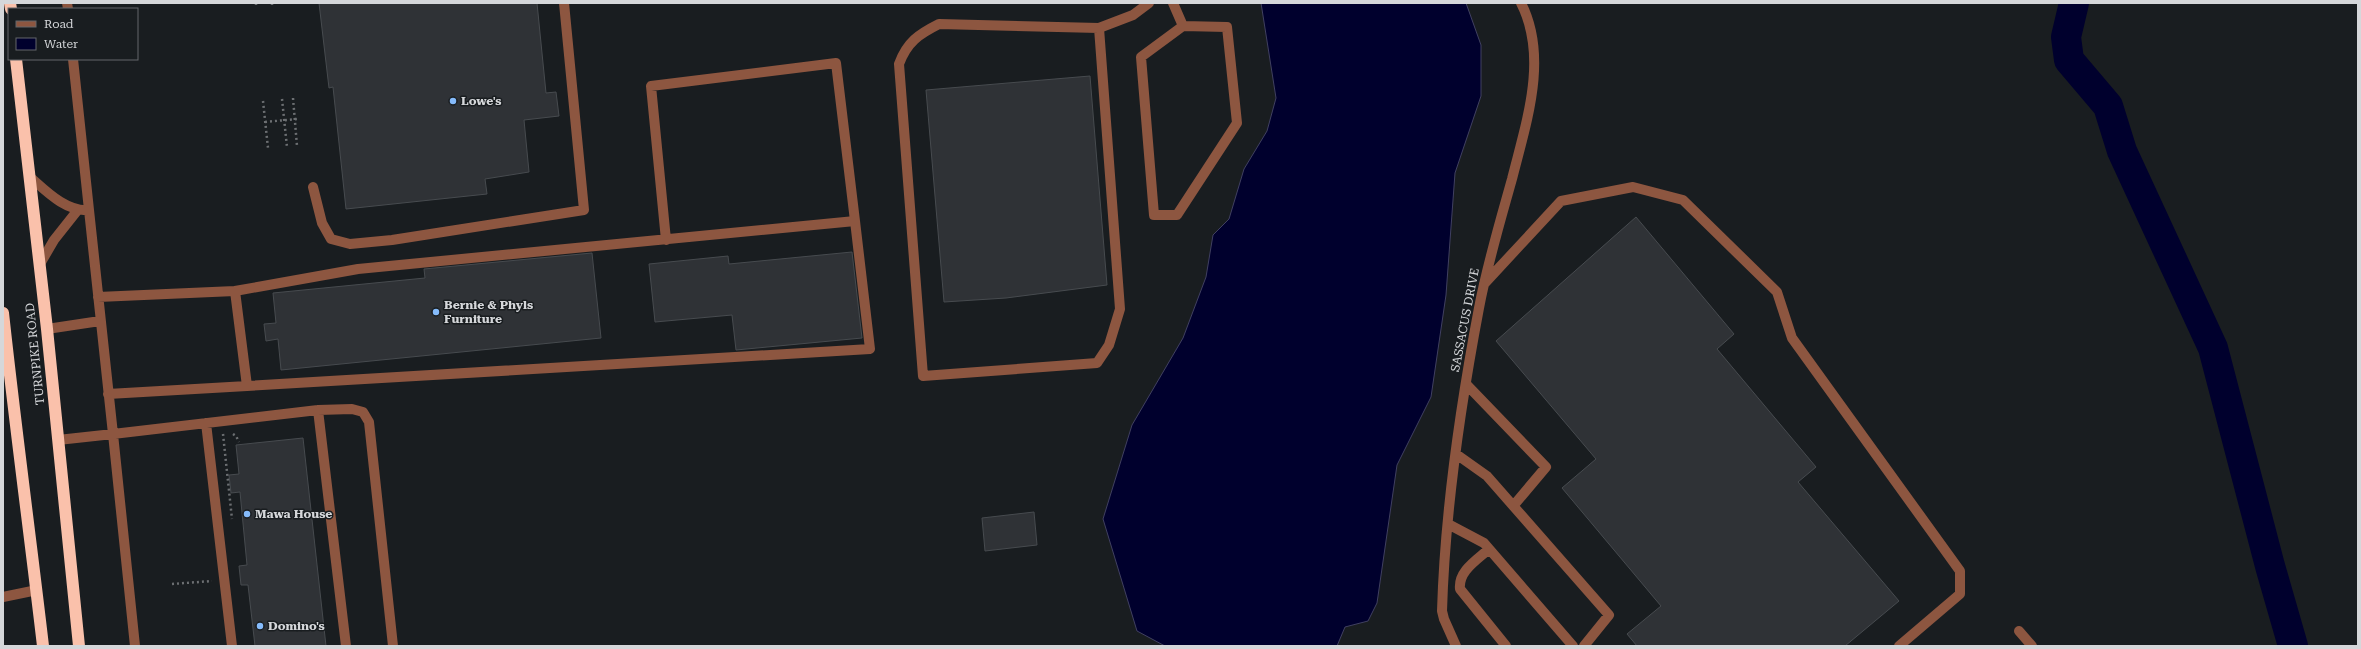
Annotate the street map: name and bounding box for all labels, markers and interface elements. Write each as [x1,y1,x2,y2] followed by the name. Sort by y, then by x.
[8,8,138,60] legend
[44,17,74,31] text: Road
[44,37,78,51] text: Water
[461,94,501,108] place label: Lowe's
[448,96,458,106] marker: Lowe's
[1448,267,1482,373] street label: SASSACUS DRIVE
[444,298,533,326] place label: Bernie & Phyls Furniture
[23,302,47,406] street label: TURNPIKE ROAD
[431,307,441,317] marker: Bernie & Phyls Furniture
[255,507,332,521] place label: Mawa House
[242,509,252,519] marker: Mawa House
[268,619,325,633] place label: Domino's
[255,621,265,631] marker: Domino's

